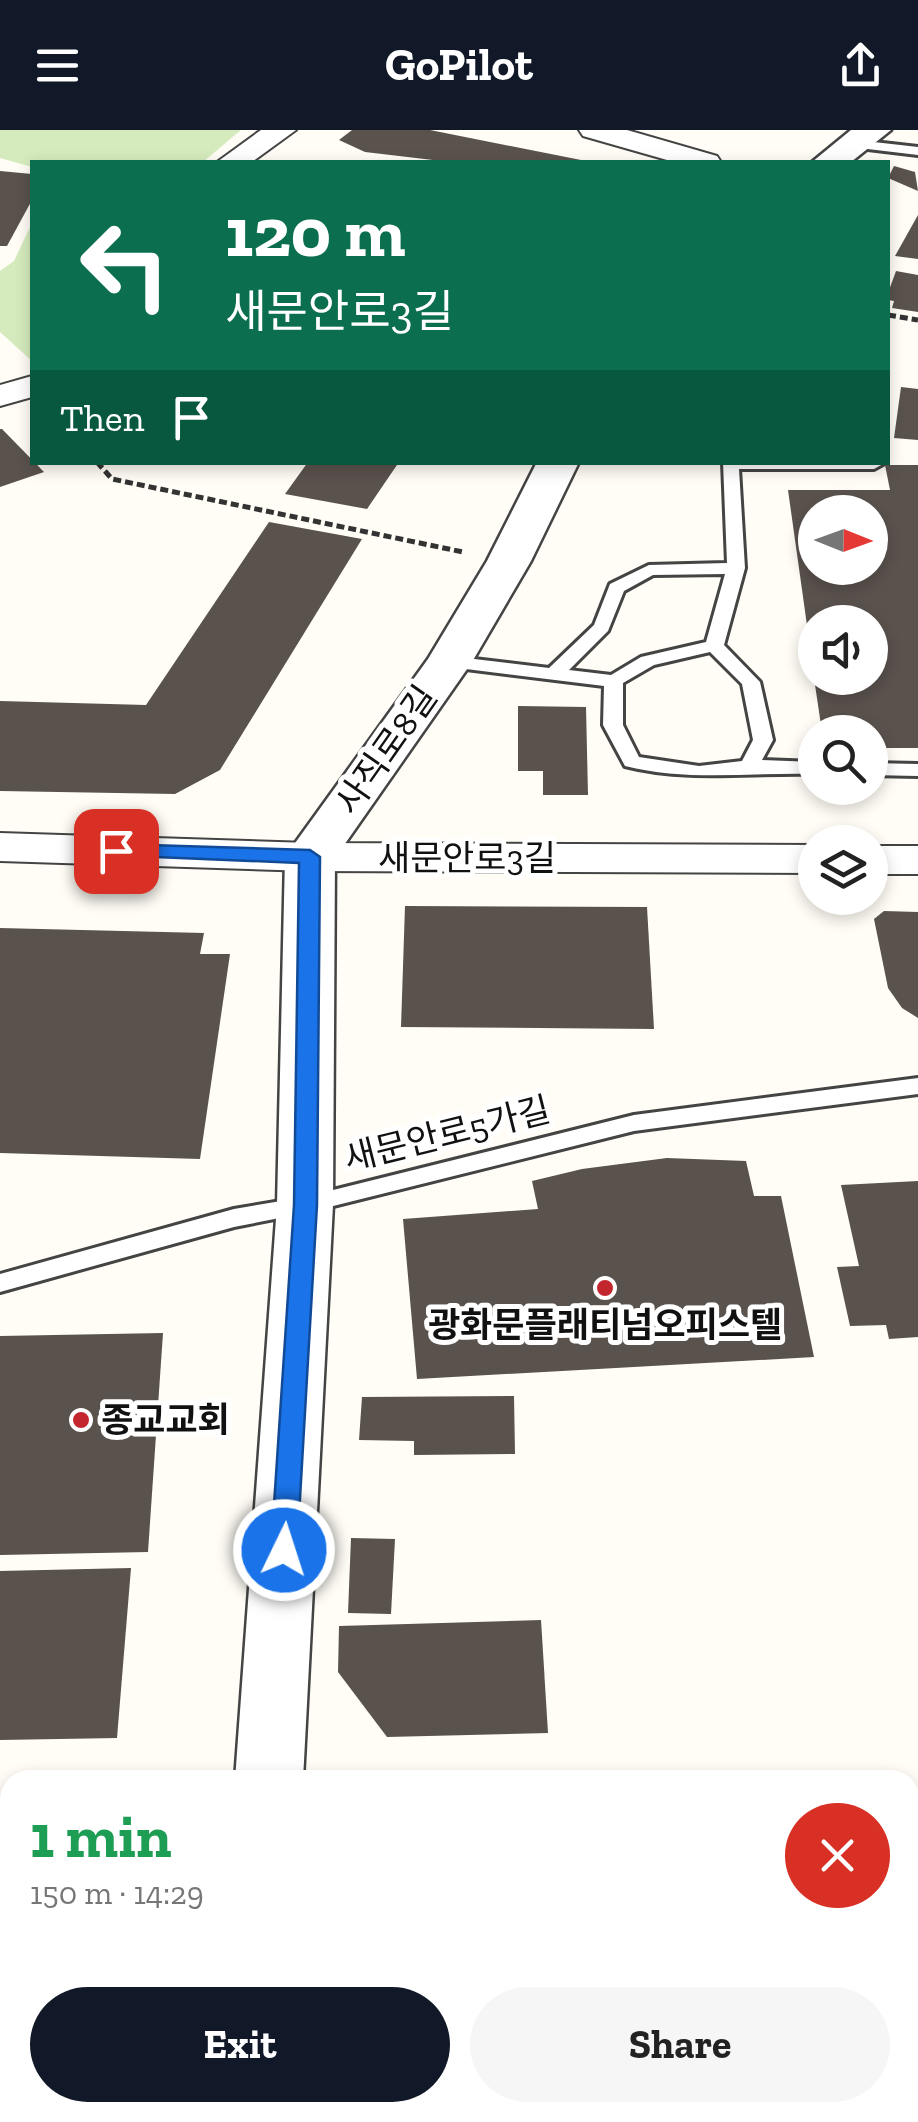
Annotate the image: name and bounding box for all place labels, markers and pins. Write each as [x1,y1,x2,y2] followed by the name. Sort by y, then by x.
[74,809,159,894] pin
[594,1277,616,1299] marker: 광화문플래티넘오피스텔
[428,1304,782,1346] place label: 광화문플래티넘오피스텔
[101,1399,230,1441] place label: 종교교회
[70,1409,92,1431] marker: 종교교회

